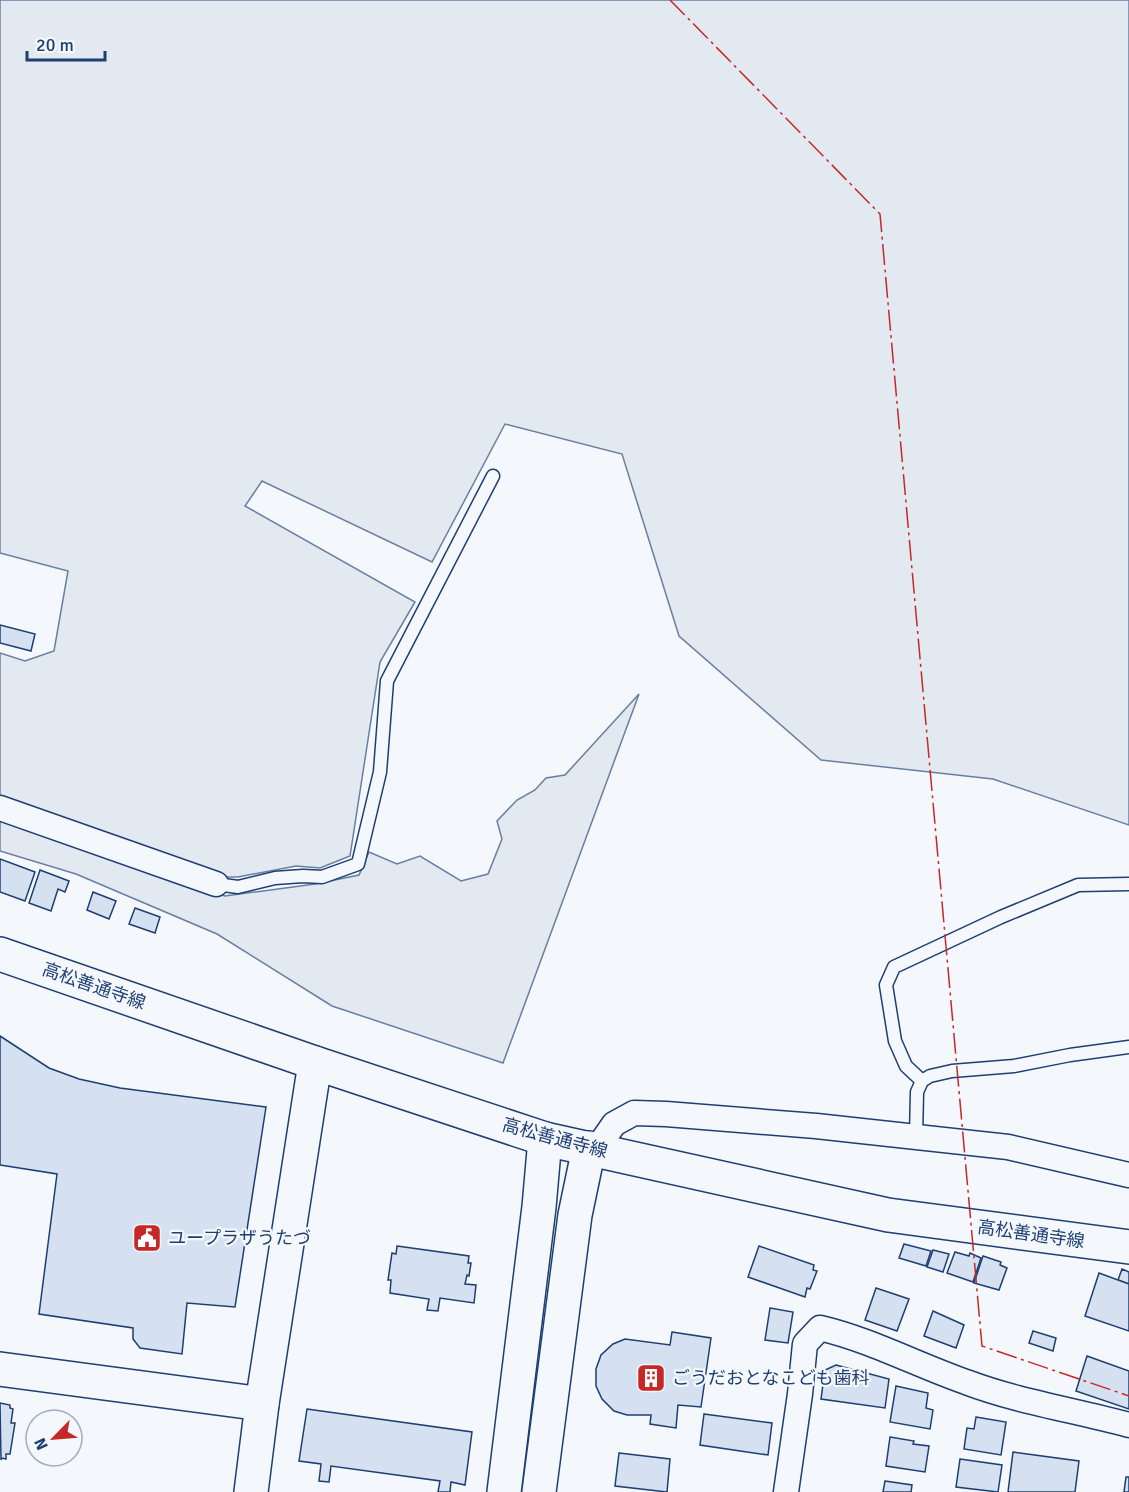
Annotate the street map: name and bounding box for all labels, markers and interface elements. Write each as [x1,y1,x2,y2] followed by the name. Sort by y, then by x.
[27,24,105,62] scale bar
[36,34,74,56] text: 20 m
[39,958,149,1014] street label: 高松善通寺線
[500,1113,610,1163] street label: 高松善通寺線
[976,1216,1086,1252] street label: 高松善通寺線
[131,1222,163,1254] public building icon: ユープラザうたづ
[168,1227,311,1249] place label: ユープラザうたづ
[635,1362,667,1394] building icon: ごうだおとなこども歯科
[672,1367,869,1389] place label: ごうだおとなこども歯科
[24,1408,84,1468] north arrow
[30,1435,53,1453] text: N

